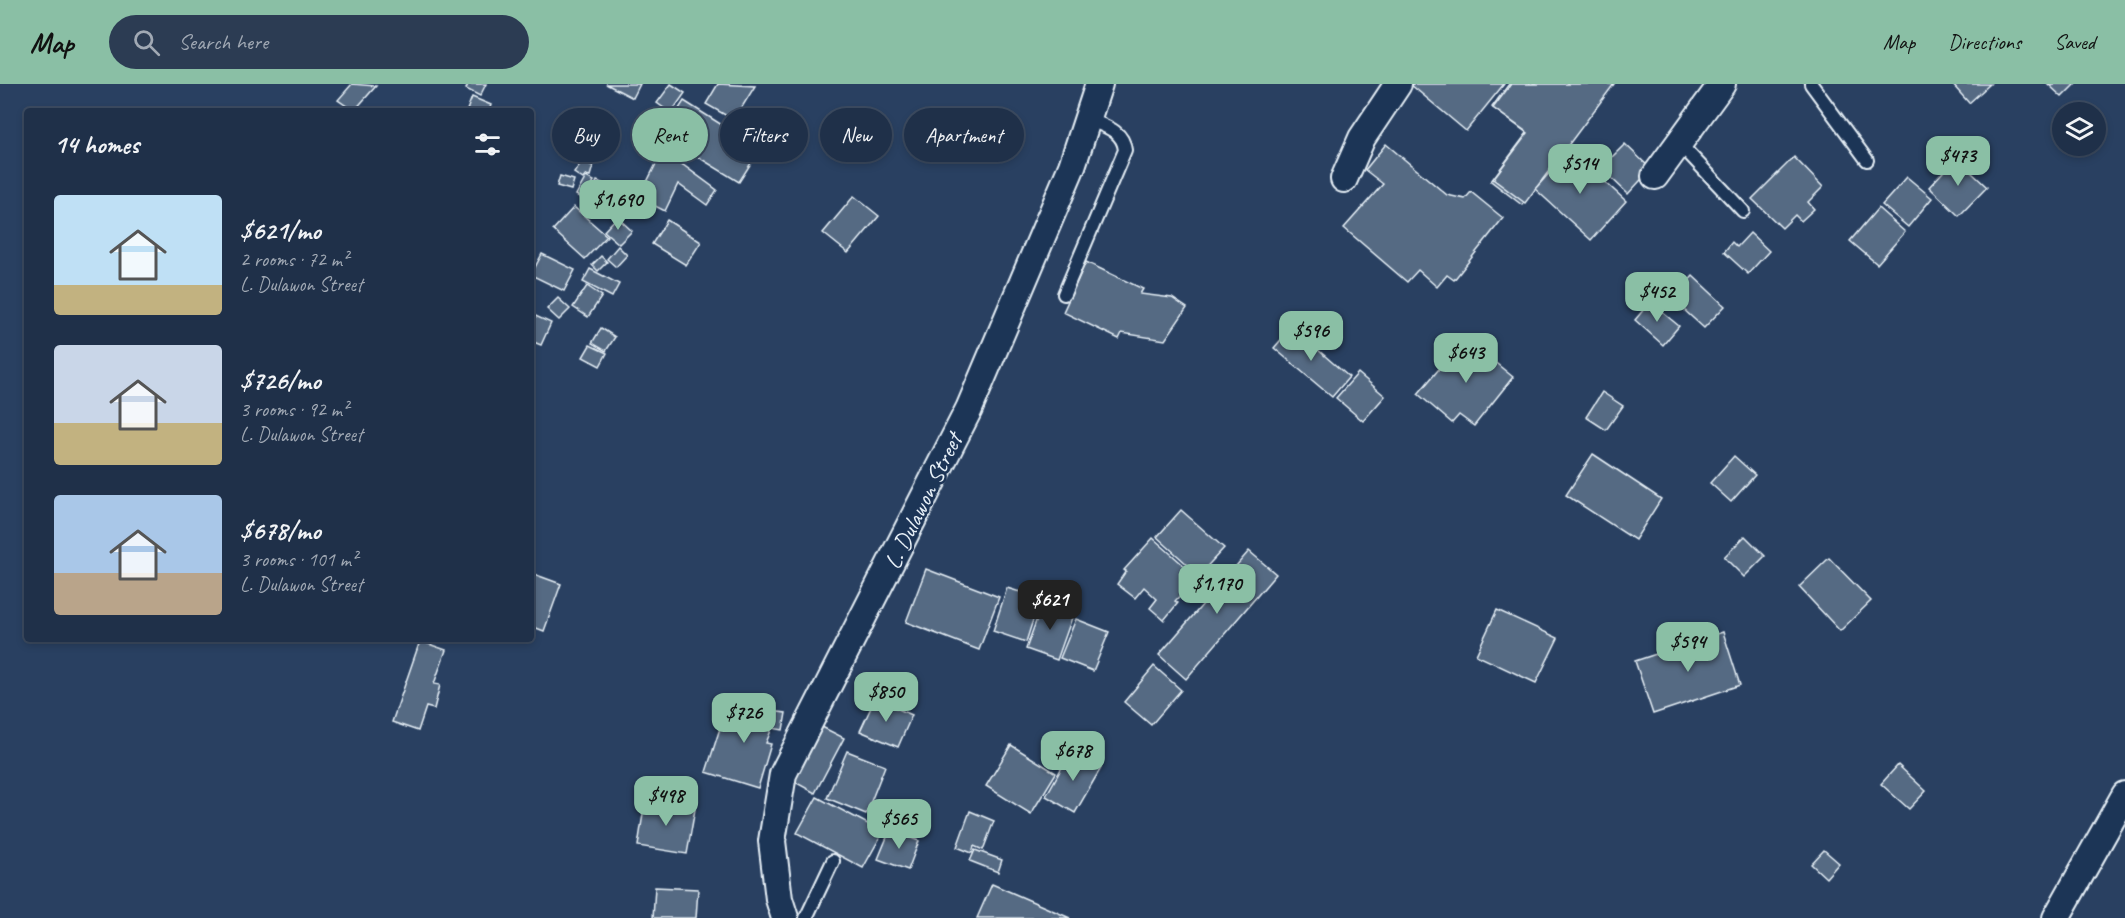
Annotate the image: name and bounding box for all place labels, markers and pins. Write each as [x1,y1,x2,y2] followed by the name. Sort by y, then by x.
[1922,136,1994,187] pin: $473
[1544,144,1616,195] pin: $514
[569,180,667,231] pin: $1,690
[1621,272,1693,323] pin: $452
[1275,311,1347,362] pin: $596
[1430,333,1502,384] pin: $643
[1168,564,1266,615] pin: $1,170
[1014,580,1086,631] pin: $621
[1652,622,1724,673] pin: $594
[850,672,922,723] pin: $850
[708,693,780,744] pin: $726
[1037,731,1109,782] pin: $678
[630,776,702,827] pin: $498
[863,799,935,850] pin: $565

